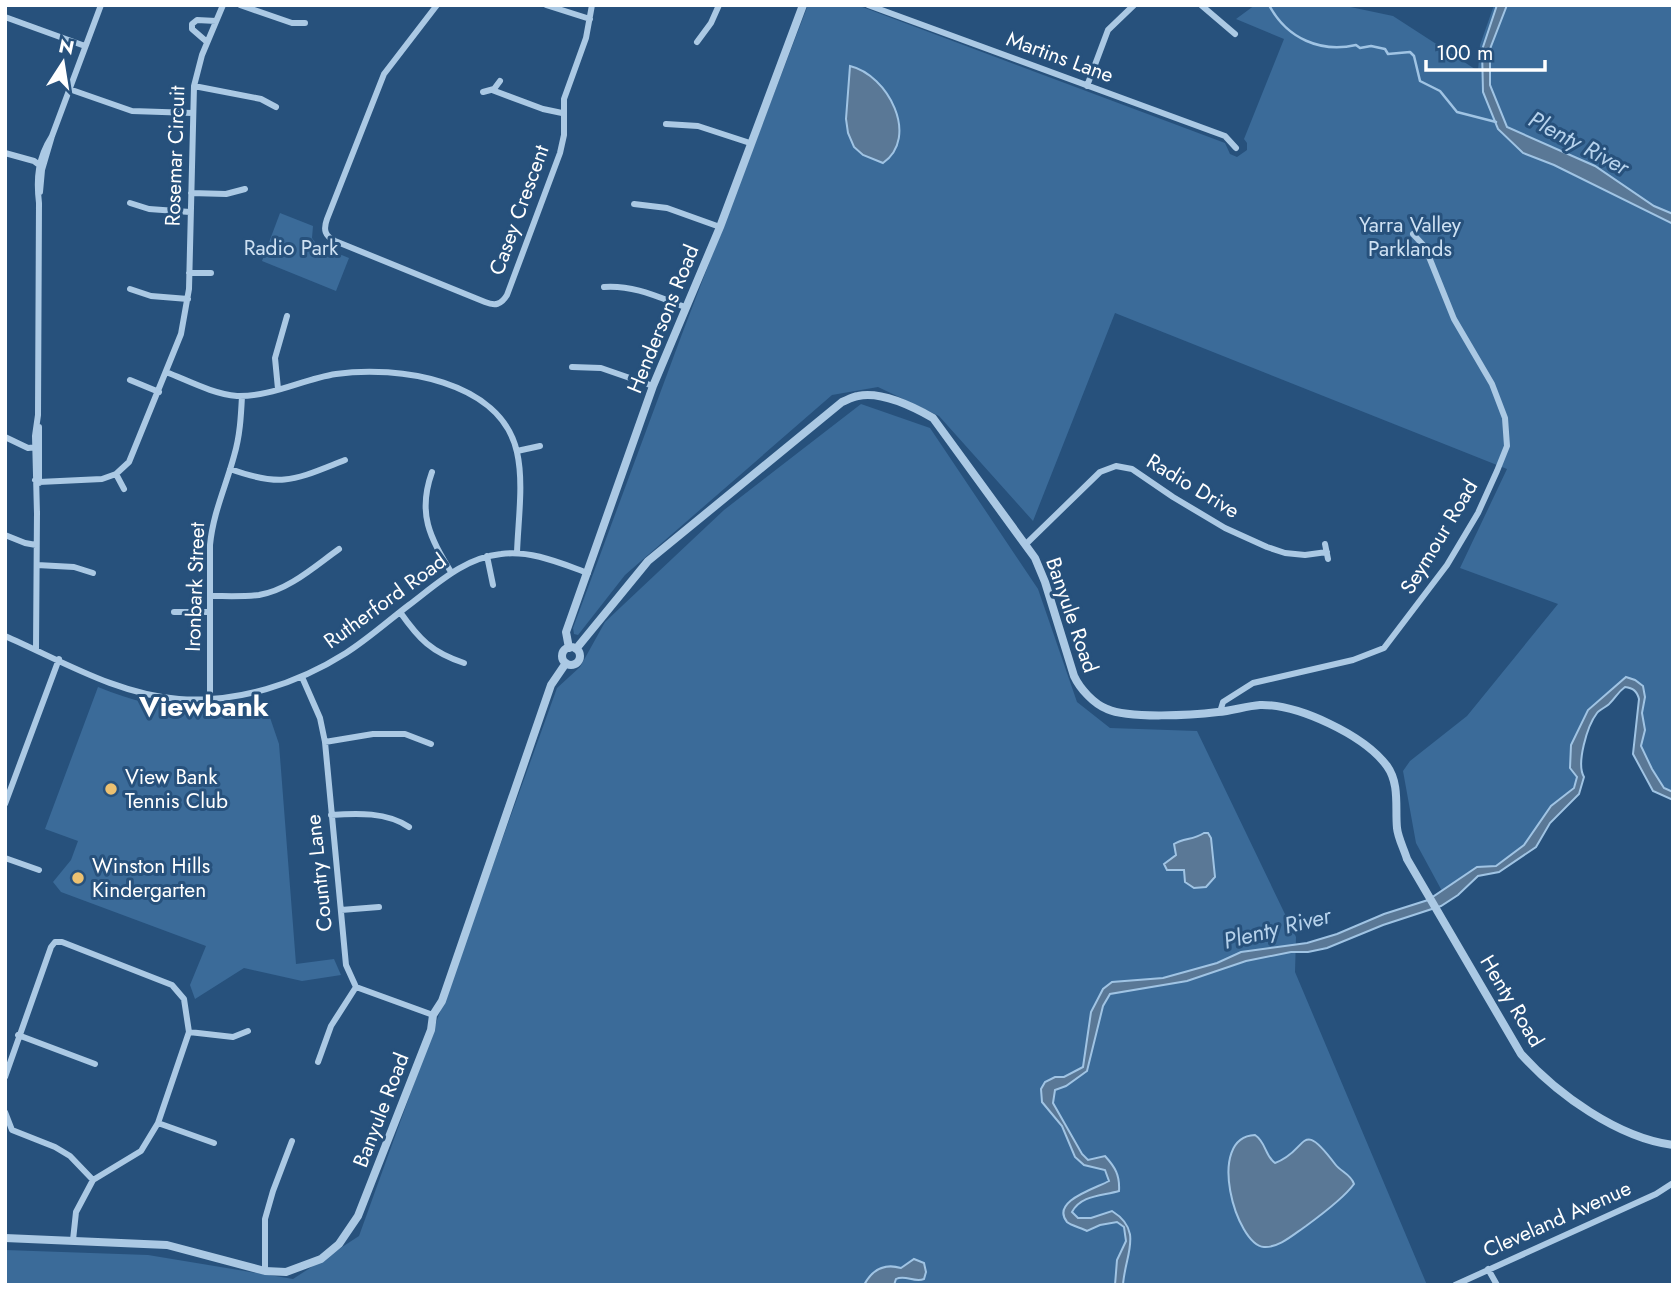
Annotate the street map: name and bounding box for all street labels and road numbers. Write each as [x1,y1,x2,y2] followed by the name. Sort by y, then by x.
[1002,24,1118,90] street label: Martins Lane
[158,85,192,227] street label: Rosemar Circuit
[482,141,556,279] street label: Casey Crescent
[620,240,706,398] street label: Hendersons Road
[1141,446,1245,526] street label: Radio Drive
[1393,474,1485,600] street label: Seymour Road
[178,522,212,652] street label: Ironbark Street
[317,546,453,656] street label: Rutherford Road
[1038,553,1106,677] street label: Banyule Road
[298,813,340,933] street label: Country Lane
[1473,949,1551,1053] street label: Henty Road
[345,1048,417,1172] street label: Banyule Road
[1478,1173,1636,1265] street label: Cleveland Avenue

